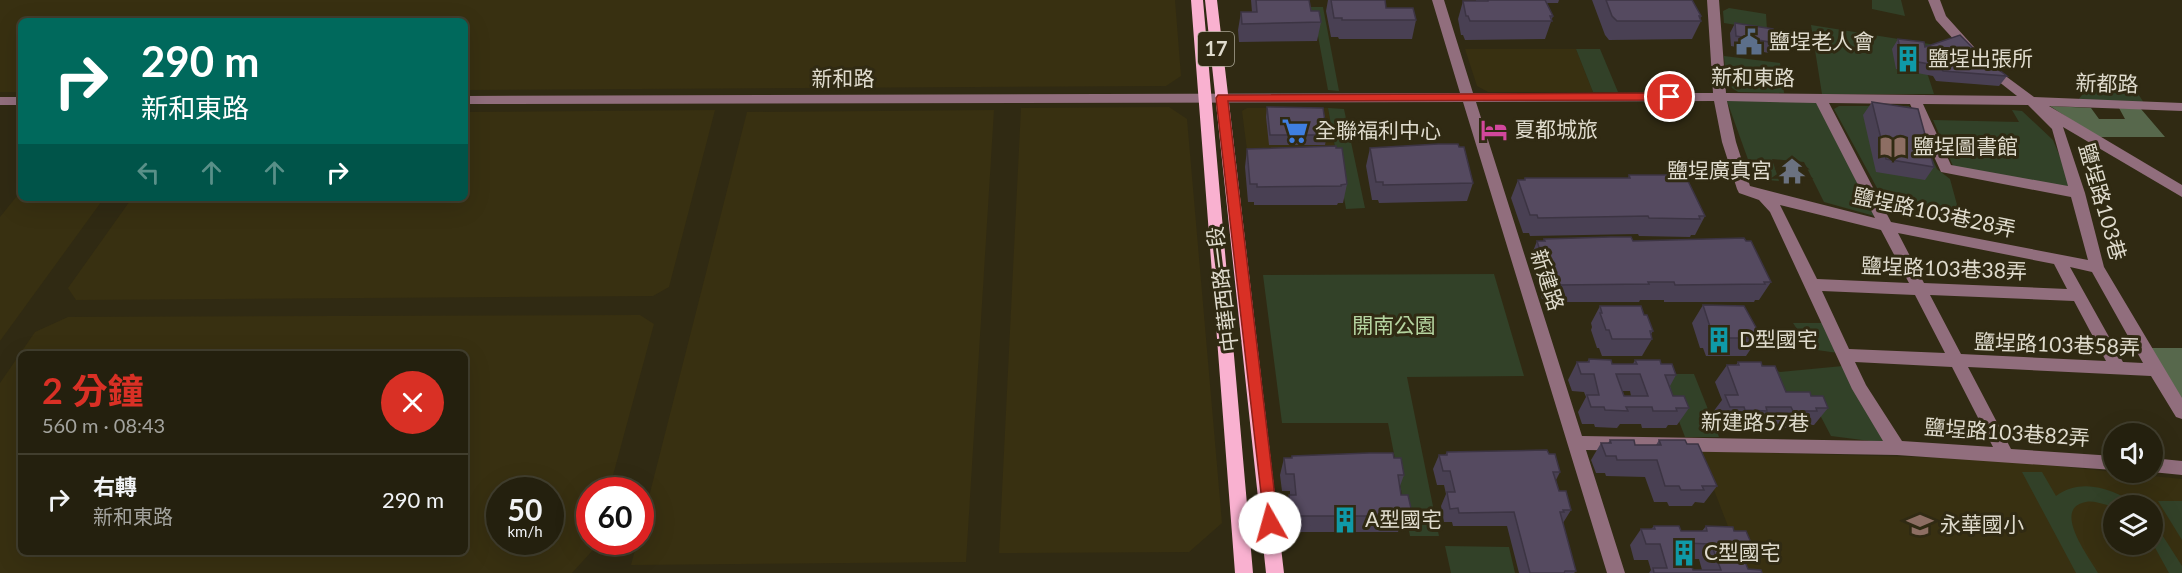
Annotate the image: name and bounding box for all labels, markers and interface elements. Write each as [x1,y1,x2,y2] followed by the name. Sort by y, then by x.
[1734,27,1764,57] public building icon: 鹽埕老人會
[1769,28,1874,53] place label: 鹽埕老人會
[1198,32,1234,66] road number: 17
[141,36,259,86] text: 290 m
[42,42,120,120] icon: right
[1893,44,1923,74] building icon: 鹽埕出張所
[1928,45,2033,70] place label: 鹽埕出張所
[1711,63,1795,90] street label: 新和東路
[812,65,875,90] street label: 新和路
[2075,69,2139,96] street label: 新都路
[1644,71,1695,122] pin
[1653,80,1686,113] icon: arrive
[141,91,249,124] text: 新和東路
[1479,115,1509,145] hotel icon: 夏都城旅
[1280,116,1310,146] supermarket icon: 全聯福利中心
[1514,116,1598,141] place label: 夏都城旅
[1315,117,1441,142] place label: 全聯福利中心
[1878,132,1908,162] library icon: 鹽埕圖書館
[1913,133,2018,158] place label: 鹽埕圖書館
[2075,140,2132,263] street label: 鹽埕路103巷
[132,156,165,189] icon: left
[195,156,228,189] icon: ahead
[258,156,291,189] icon: ahead
[321,156,354,189] icon: right
[1777,156,1807,186] temple icon: 鹽埕廣真宮
[1667,157,1772,182] place label: 鹽埕廣真宮
[1851,182,2018,241] street label: 鹽埕路103巷28弄
[1201,225,1242,353] street label: 中華西路一段
[1527,246,1570,313] street label: 新建路
[1861,252,2027,283] street label: 鹽埕路103巷38弄
[1352,312,1436,337] park label: 開南公園
[1704,325,1734,355] building icon: D型國宅
[1739,326,1818,351] place label: D型國宅
[1974,328,2140,359] street label: 鹽埕路103巷58弄
[42,368,144,412] text: 2 分鐘
[381,371,444,434] button: close
[1701,408,1809,435] street label: 新建路57巷
[42,413,165,437] text: 560 m · 08:43
[1923,413,2091,450] street label: 鹽埕路103巷82弄
[2103,423,2163,555] map controls
[2103,423,2163,483] button: sound
[93,473,137,500] text: 右轉
[576,477,654,555] speed limit sign: 60
[42,483,75,516] icon: right
[382,486,444,513] text: 290 m
[508,491,542,527] text: 50
[1238,491,1302,555] position arrow
[2103,495,2163,555] button: layers
[93,504,173,528] text: 新和東路
[1330,505,1360,535] building icon: A型國宅
[1365,506,1442,531] place label: A型國宅
[1905,510,1935,540] school or university icon: 永華國小
[1940,511,2024,536] place label: 永華國小
[507,522,543,540] text: km/h
[1669,538,1699,568] building icon: C型國宅
[1704,539,1781,564] place label: C型國宅

